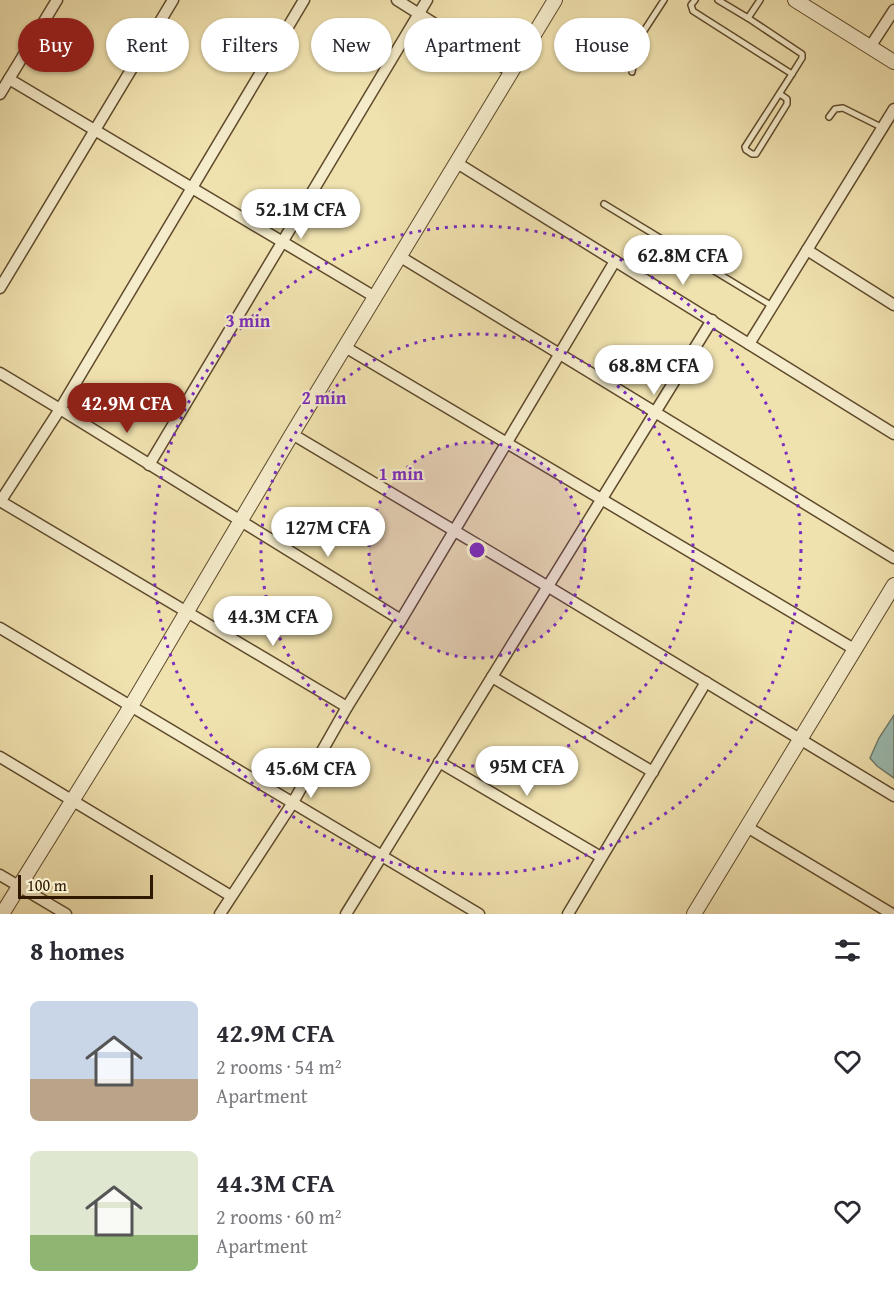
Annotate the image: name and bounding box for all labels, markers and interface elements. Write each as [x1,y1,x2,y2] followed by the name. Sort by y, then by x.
[18,18,94,72] chip: Buy
[106,18,189,72] chip: Rent
[201,18,299,72] chip: Filters
[311,18,392,72] chip: New
[404,18,542,72] chip: Apartment
[554,18,650,72] chip: House
[232,189,370,240] pin: 52.1M CFA
[255,194,347,223] text: 52.1M CFA
[614,235,752,286] pin: 62.8M CFA
[637,240,729,269] text: 62.8M CFA
[226,307,271,334] text: 3 min
[585,345,723,396] pin: 68.8M CFA
[608,350,700,379] text: 68.8M CFA
[58,383,196,434] pin: 42.9M CFA
[302,384,347,411] text: 2 min
[81,388,173,417] text: 42.9M CFA
[379,460,424,487] text: 1 min
[266,507,390,558] pin: 127M CFA
[285,512,371,541] text: 127M CFA
[467,540,487,560] centre of rings
[204,596,342,647] pin: 44.3M CFA
[227,601,319,630] text: 44.3M CFA
[472,746,582,797] pin: 95M CFA
[242,748,380,799] pin: 45.6M CFA
[489,751,565,780] text: 95M CFA
[265,753,357,782] text: 45.6M CFA
[18,872,153,900] scale bar
[27,873,67,897] text: 100 m
[30,931,125,970] text: 8 homes
[831,934,864,967] icon: filters
[216,1013,335,1052] text: 42.9M CFA
[78,1025,150,1097] icon: home
[831,1045,864,1078] icon: heart
[216,1052,342,1081] text: 2 rooms · 54 m²
[216,1081,308,1110] text: Apartment
[216,1163,335,1202] text: 44.3M CFA
[78,1175,150,1247] icon: home
[831,1195,864,1228] icon: heart
[216,1202,342,1231] text: 2 rooms · 60 m²
[216,1231,308,1260] text: Apartment

